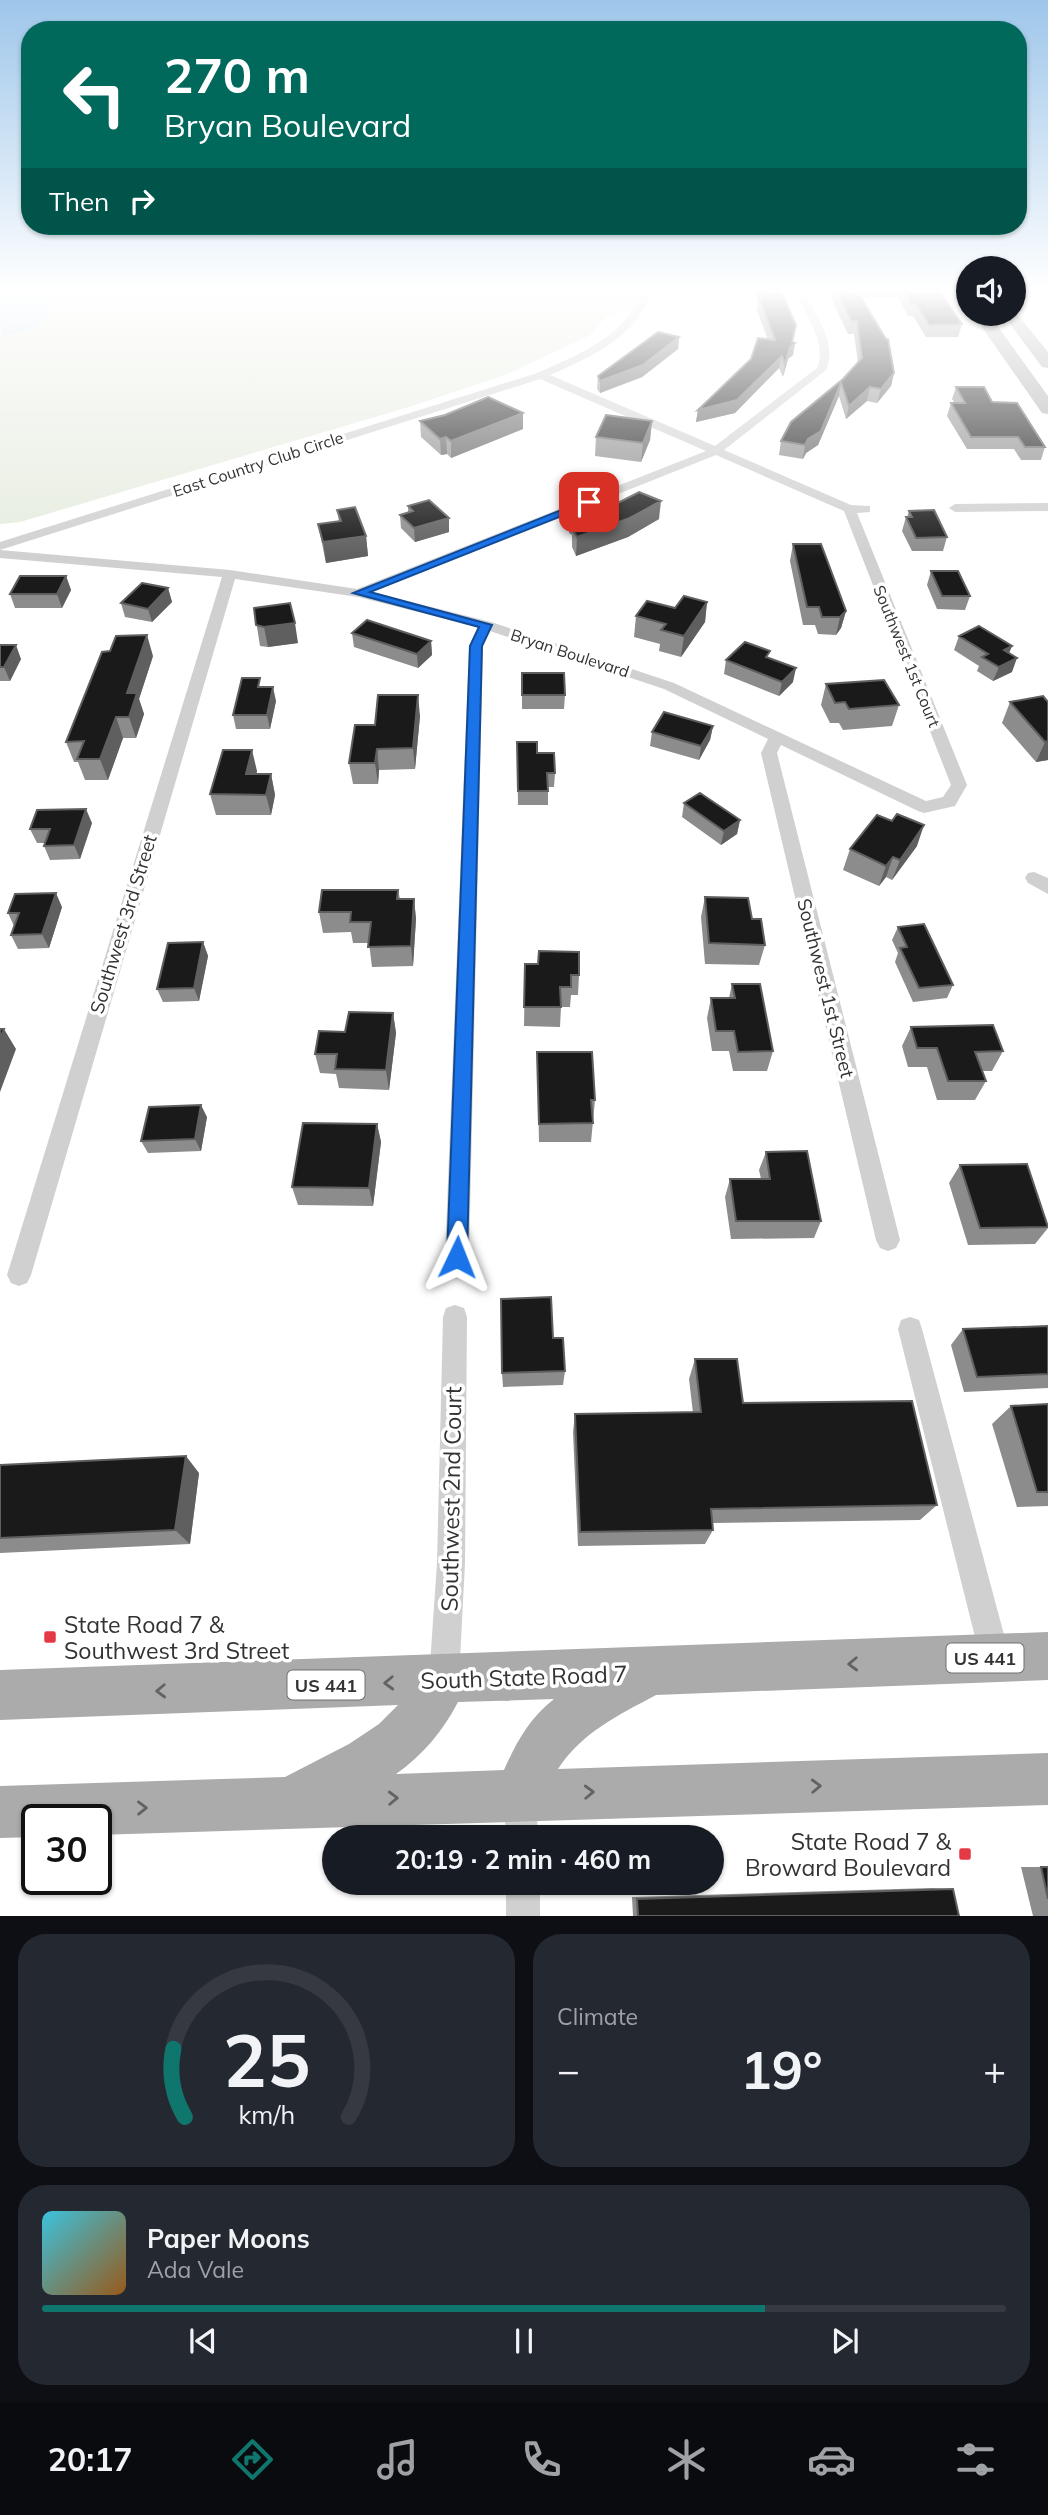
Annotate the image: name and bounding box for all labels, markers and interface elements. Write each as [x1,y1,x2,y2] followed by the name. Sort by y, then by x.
[164,44,310,105] text: 270 m
[49,49,140,140] icon: left
[164,105,411,145] text: Bryan Boulevard
[123,182,161,220] icon: right
[49,185,109,218] text: Then
[956,256,1026,326] map controls
[956,256,1026,326] button: sound
[170,427,346,501] street label: East Country Club Circle
[559,472,619,532] pin
[570,483,608,521] icon: arrive
[869,582,945,730] street label: Southwest 1st Court
[508,624,632,682] street label: Bryan Boulevard
[84,831,162,1016] street label: Southwest 3rd Street
[792,896,860,1080] street label: Southwest 1st Street
[420,1220,494,1294] position arrow
[435,1386,467,1612] street label: Southwest 2nd Court
[64,1610,289,1665] place label: State Road 7 & Southwest 3rd Street
[42,1629,58,1645] marker: State Road 7 & Southwest 3rd Street
[946,1644,1024,1672] road number: US 441
[847,1656,858,1671] one-way arrow
[420,1659,628,1695] street label: South State Road 7
[288,1670,364,1700] road number: US 441
[383,1675,394,1690] one-way arrow
[156,1684,167,1699] one-way arrow
[811,1778,822,1793] one-way arrow
[584,1784,594,1800] one-way arrow
[388,1790,399,1805] one-way arrow
[136,1801,147,1816] one-way arrow
[21,1804,112,1895] speed limit sign: 30
[745,1827,952,1882] place label: State Road 7 & Broward Boulevard
[395,1843,651,1876] text: 20:19 · 2 min · 460 m
[957,1846,973,1862] marker: State Road 7 & Broward Boulevard
[557,2002,638,2031] text: Climate
[223,2014,310,2105] text: 25
[740,2037,823,2102] text: 19°
[557,2046,580,2094] text: −
[983,2046,1006,2094] text: +
[238,2098,295,2129] text: km/h
[147,2222,310,2255] text: Paper Moons
[147,2255,244,2284] text: Ada Vale
[184,2322,222,2360] icon: previous
[505,2322,543,2360] icon: pause
[826,2322,864,2360] icon: next
[228,2435,277,2484] icon: directions
[373,2435,422,2484] icon: music
[517,2435,566,2484] icon: phone
[662,2435,711,2484] icon: climate
[807,2435,856,2484] icon: car
[951,2435,1000,2484] icon: filters
[48,2439,133,2479] text: 20:17

